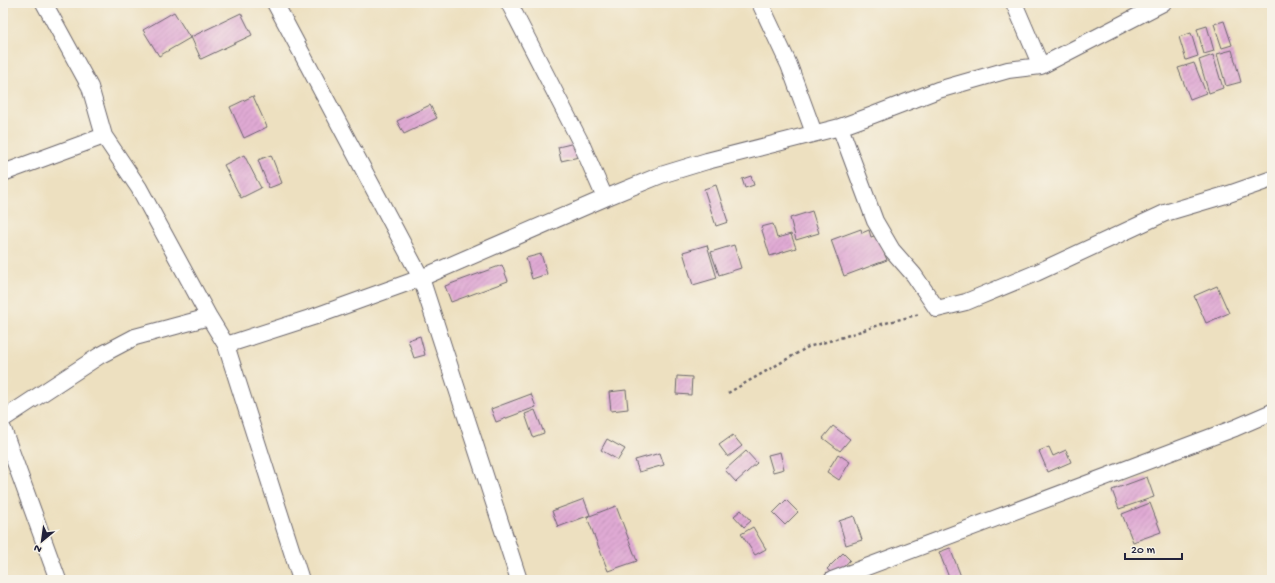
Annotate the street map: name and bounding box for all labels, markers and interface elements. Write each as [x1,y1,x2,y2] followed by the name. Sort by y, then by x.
[22,521,62,561] north arrow
[1125,535,1182,561] scale bar
[32,541,44,555] text: N
[1131,544,1156,558] text: 20 m

